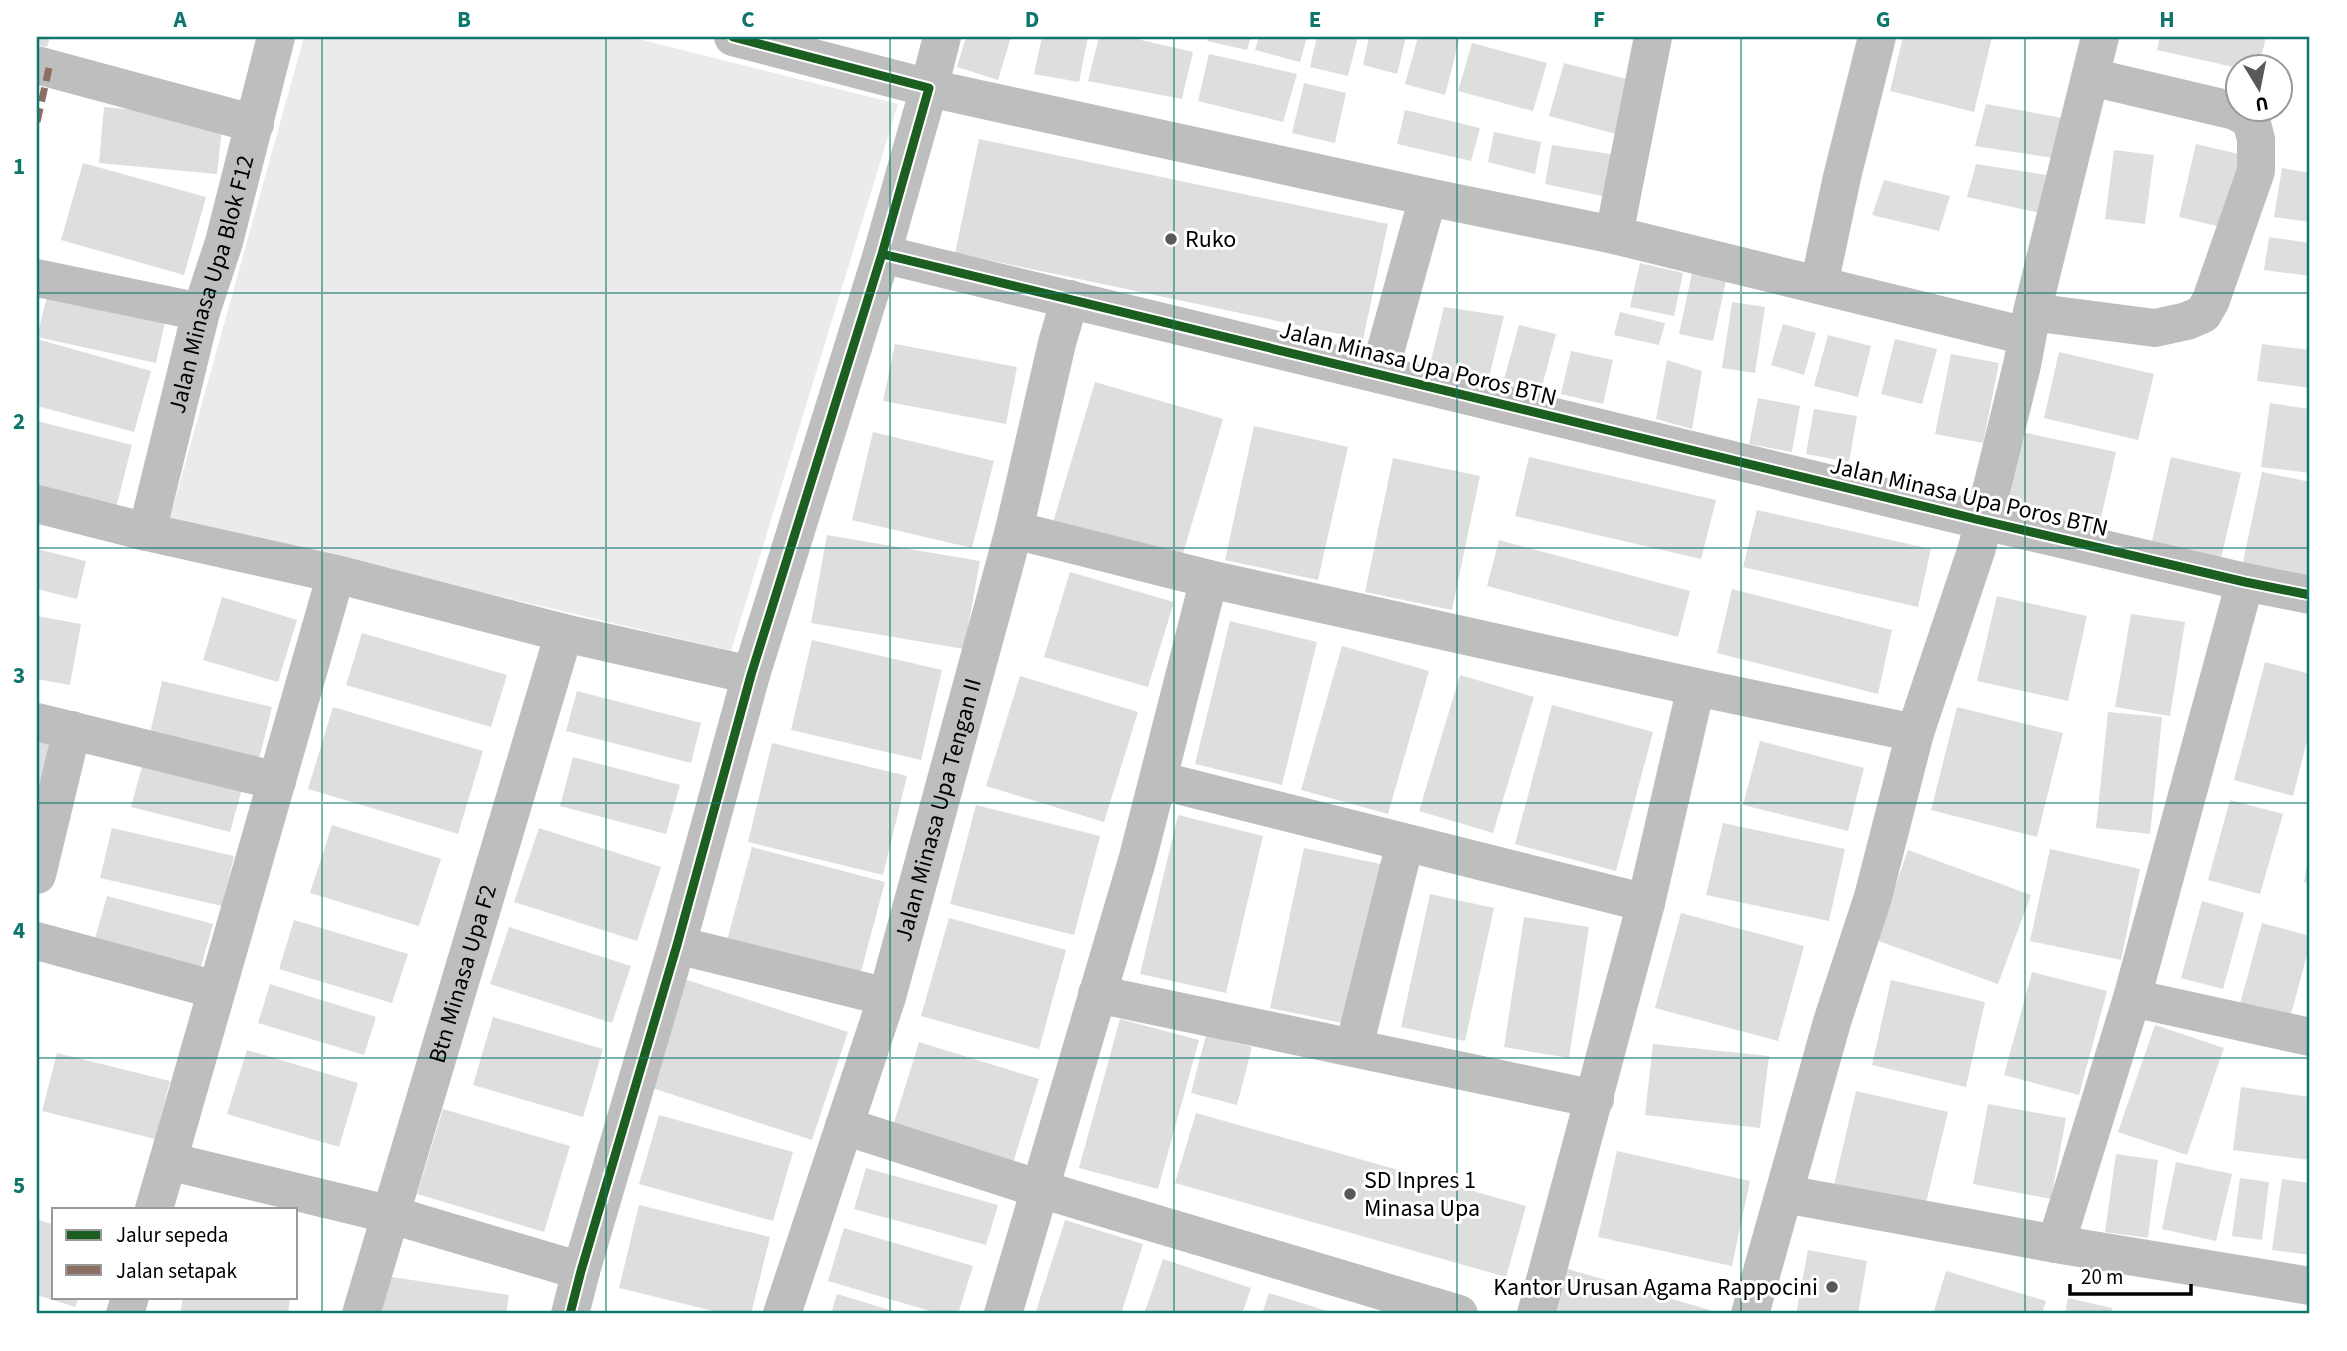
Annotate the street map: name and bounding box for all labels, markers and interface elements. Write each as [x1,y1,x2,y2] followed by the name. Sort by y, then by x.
[172,3,187,36] text: A
[457,3,471,36] text: B
[741,3,755,36] text: C
[1025,3,1039,36] text: D
[1309,3,1321,36] text: E
[1593,3,1605,36] text: F
[1876,3,1890,36] text: G
[2159,3,2175,36] text: H
[2224,52,2294,122] north arrow
[2253,89,2270,118] text: U
[13,150,25,183] text: 1
[159,151,263,417] street label: Jalan Minasa Upa Blok F12
[1185,222,1236,257] place label: Ruko
[1163,231,1179,247] marker: Ruko
[1276,313,1560,415] street label: Jalan Minasa Upa Poros BTN
[13,405,25,438] text: 2
[1826,448,2112,546] street label: Jalan Minasa Upa Poros BTN
[13,659,25,692] text: 3
[885,674,990,945] street label: Jalan Minasa Upa Tengan II
[419,880,506,1067] street label: Btn Minasa Upa F2
[13,914,25,947] text: 4
[1364,1163,1480,1226] place label: SD Inpres 1 Minasa Upa
[13,1169,25,1202] text: 5
[1342,1186,1358,1202] marker: SD Inpres 1 Minasa Upa
[52,1208,298,1298] legend
[116,1220,228,1250] text: Jalur sepeda
[2070,1253,2191,1297] scale bar
[116,1256,237,1286] text: Jalan setapak
[2081,1262,2123,1292] text: 20 m
[1493,1270,1818,1305] place label: Kantor Urusan Agama Rappocini
[1824,1279,1840,1295] marker: Kantor Urusan Agama Rappocini

